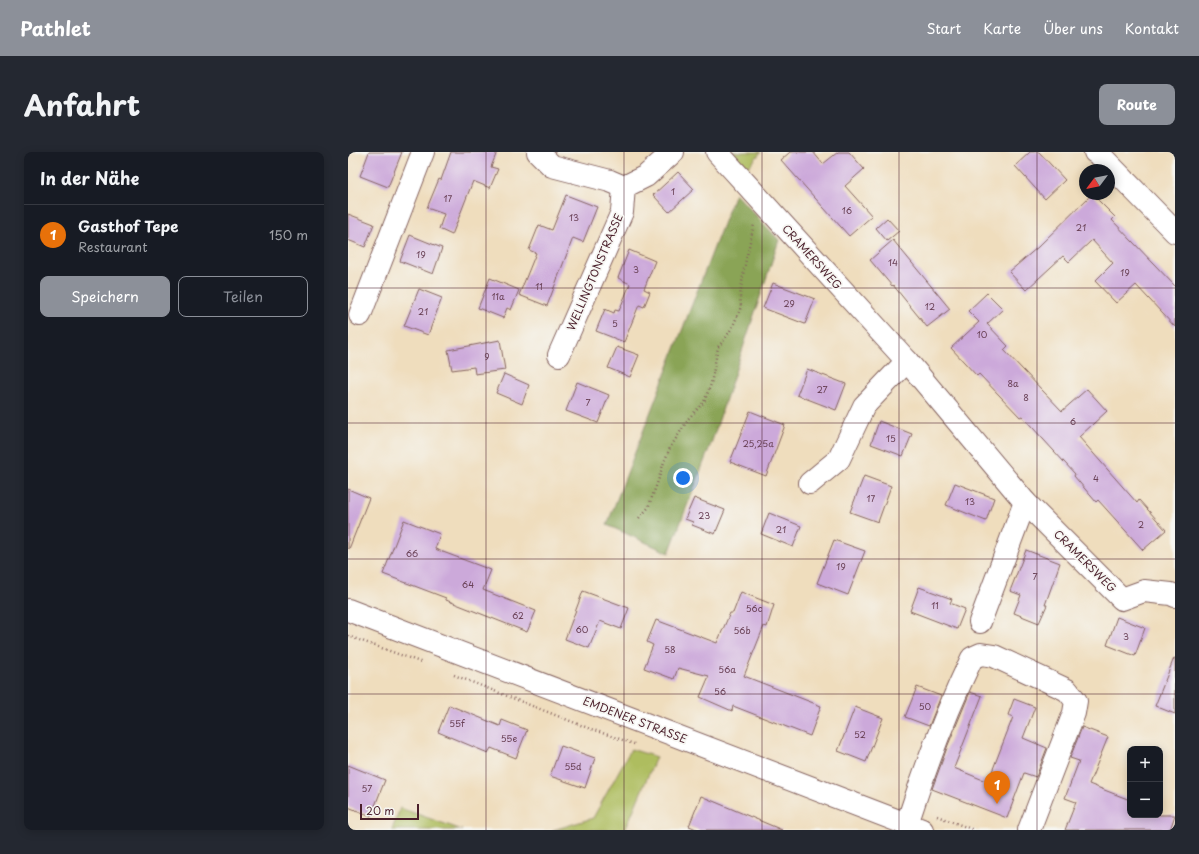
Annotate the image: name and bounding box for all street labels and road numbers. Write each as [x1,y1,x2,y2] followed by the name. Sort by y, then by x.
[562,211,627,333] street label: WELLINGTONSTRASSE
[778,220,846,293] street label: CRAMERSWEG
[1050,525,1121,596] street label: CRAMERSWEG
[581,692,690,747] street label: EMDENER STRASSE

